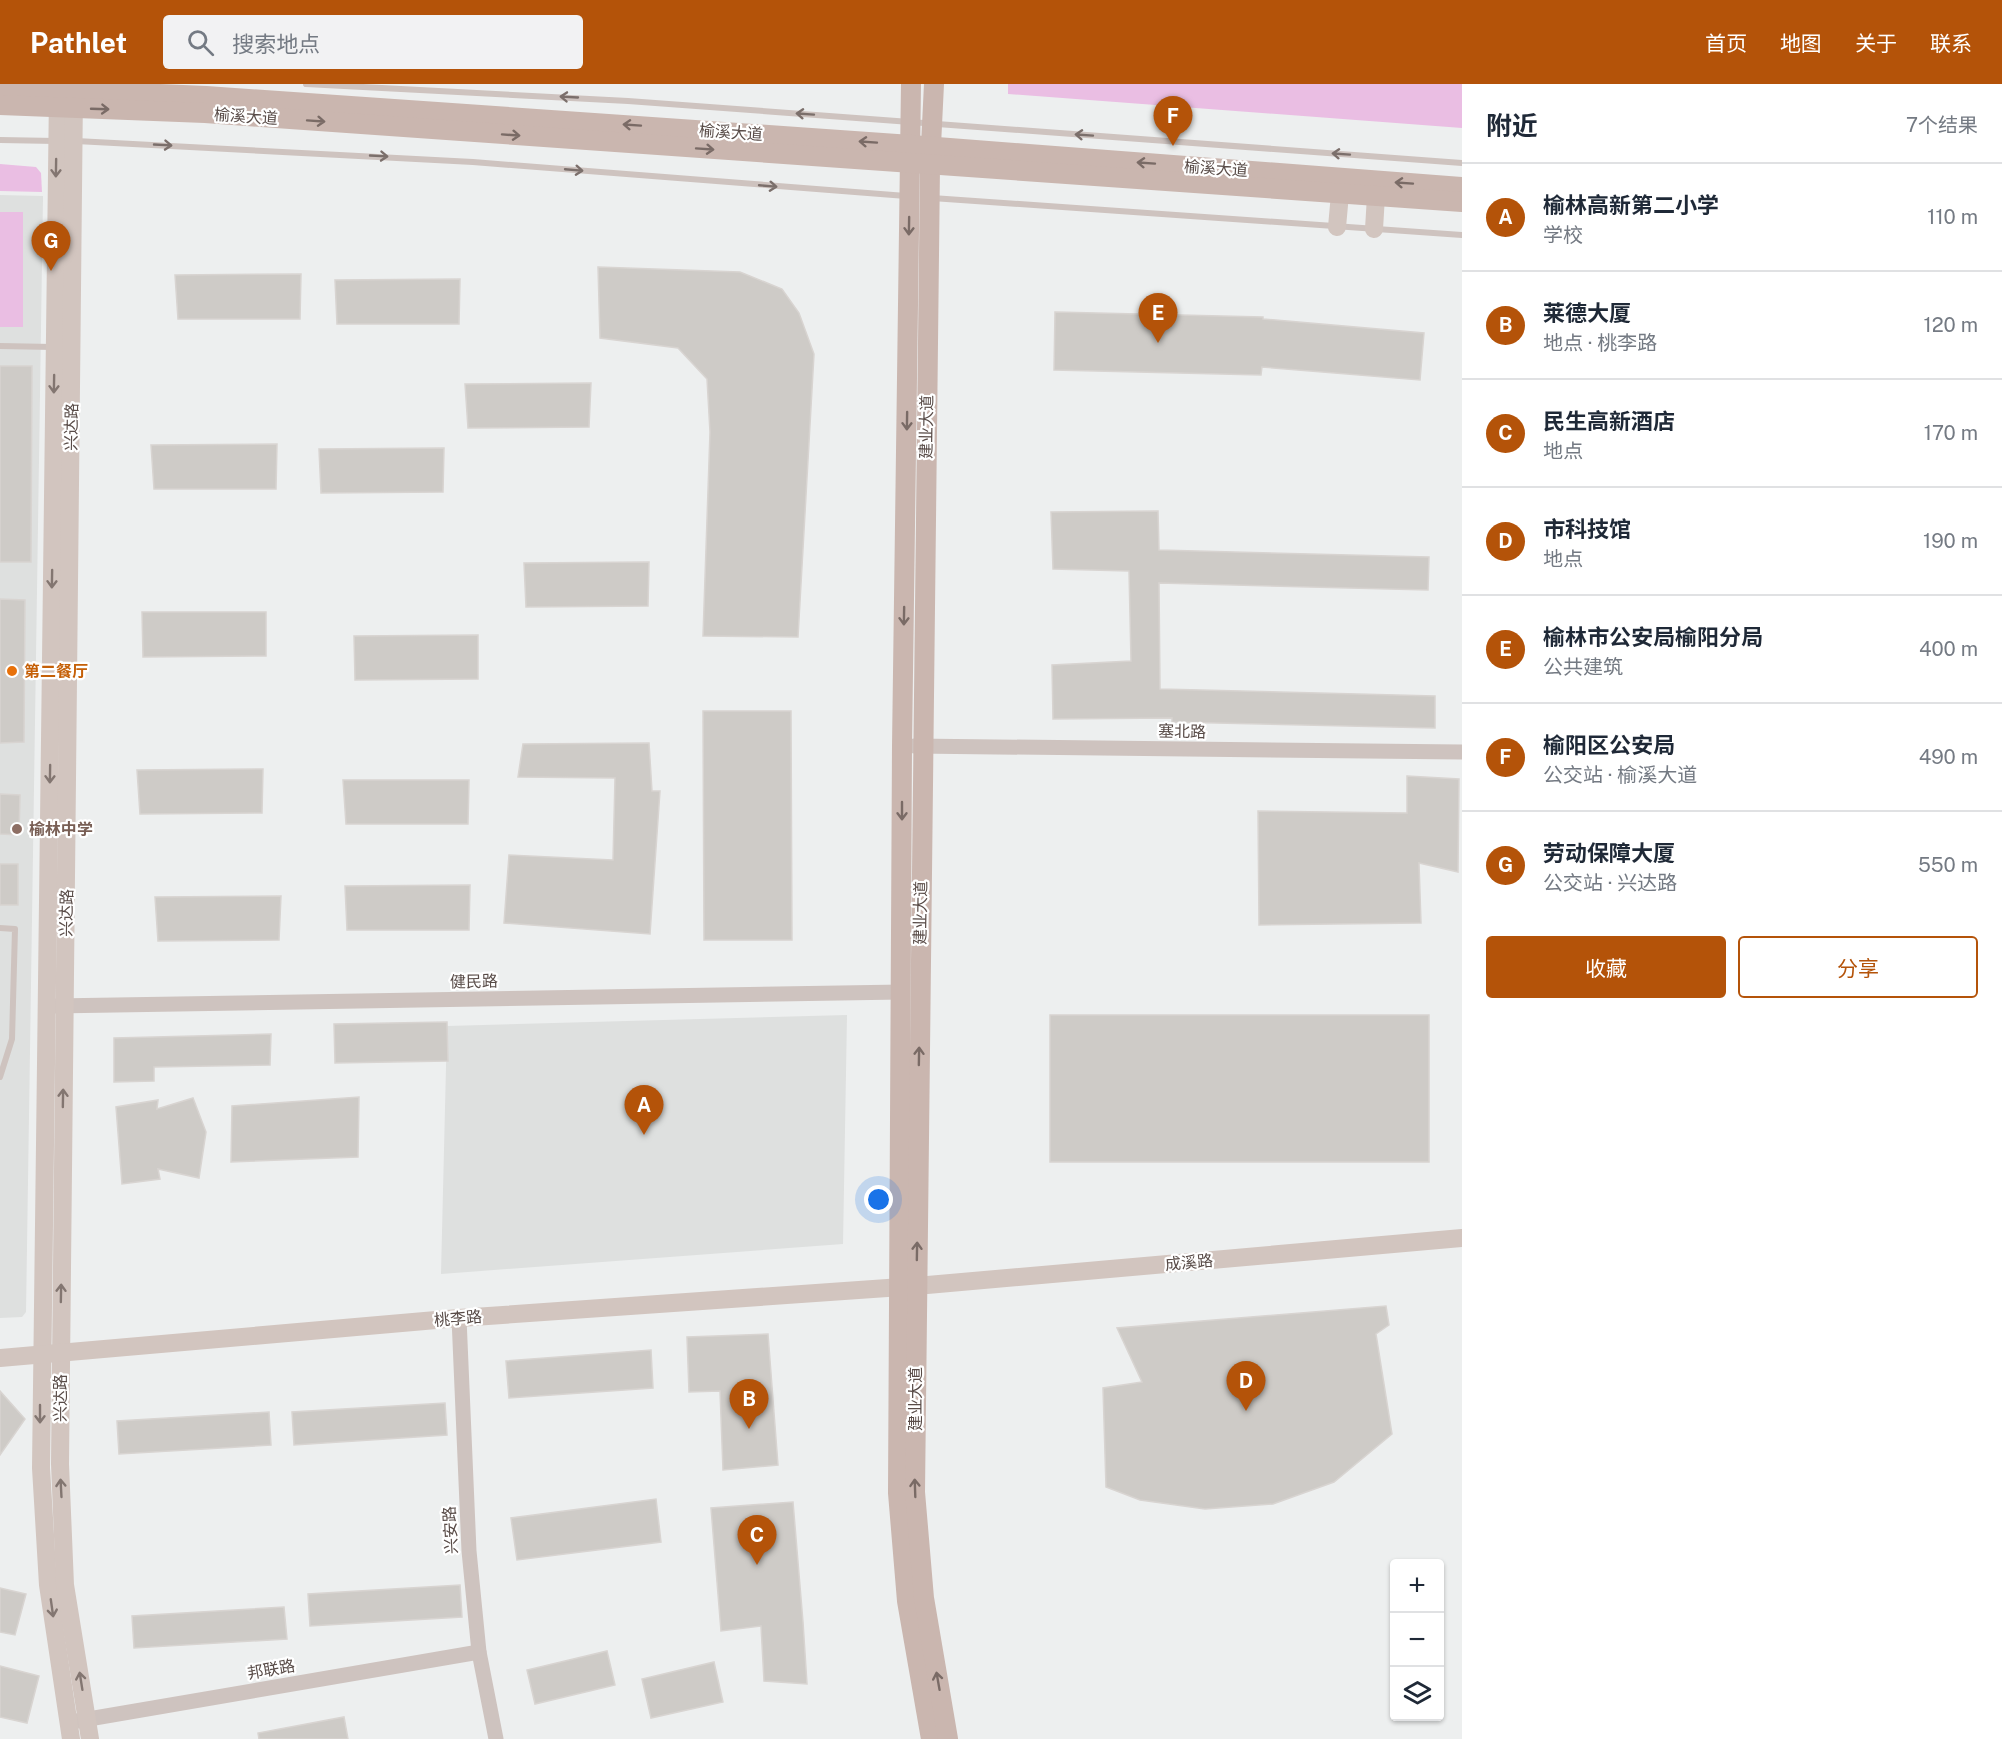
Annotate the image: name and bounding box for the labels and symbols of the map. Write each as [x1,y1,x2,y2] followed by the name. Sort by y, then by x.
[559,92,579,103] one-way arrow
[1154,97,1192,146] pin: F
[90,103,110,114] one-way arrow
[213,105,279,128] street label: 榆溪大道
[796,108,816,119] one-way arrow
[306,116,326,127] one-way arrow
[622,120,642,131] one-way arrow
[698,121,764,144] street label: 榆溪大道
[1074,129,1094,140] one-way arrow
[500,130,520,141] one-way arrow
[859,136,879,147] one-way arrow
[153,140,173,151] one-way arrow
[695,144,714,155] one-way arrow
[1331,149,1351,160] one-way arrow
[369,151,389,162] one-way arrow
[1137,157,1157,168] one-way arrow
[1183,157,1249,180] street label: 榆溪大道
[51,158,62,178] one-way arrow
[563,165,583,176] one-way arrow
[1394,177,1414,188] one-way arrow
[757,181,777,192] one-way arrow
[903,216,915,236] one-way arrow
[32,222,70,271] pin: G
[1138,294,1178,343] pin: E
[48,374,60,394] one-way arrow
[916,395,937,459] street label: 建业大道
[62,403,81,451] street label: 兴达路
[901,411,912,431] one-way arrow
[46,569,58,589] one-way arrow
[898,606,910,626] one-way arrow
[24,662,88,681] place label: 第二餐厅
[5,664,19,678] marker: 第二餐厅
[1158,722,1206,741] street label: 塞北路
[44,764,56,784] one-way arrow
[896,801,908,821] one-way arrow
[29,820,93,839] place label: 榆林中学
[10,822,24,836] marker: 榆林中学
[910,881,931,945] street label: 建业大道
[57,889,76,937] street label: 兴达路
[450,972,498,991] street label: 健民路
[913,1047,925,1067] one-way arrow
[624,1086,664,1135] pin: A
[58,1088,69,1108] one-way arrow
[864,1185,893,1214] your location
[911,1242,923,1262] one-way arrow
[1164,1251,1214,1274] street label: 成溪路
[55,1283,67,1303] one-way arrow
[433,1307,483,1330] street label: 桃李路
[1226,1362,1266,1411] pin: D
[906,1367,925,1431] street label: 建业大道
[51,1374,70,1422] street label: 兴达路
[730,1380,768,1429] pin: B
[34,1403,46,1423] one-way arrow
[55,1478,66,1498] one-way arrow
[909,1479,921,1499] one-way arrow
[440,1506,461,1554] street label: 兴安路
[738,1516,777,1565] pin: C
[46,1598,57,1618] one-way arrow
[246,1656,296,1683] street label: 邦联路
[75,1672,86,1692] one-way arrow
[932,1672,943,1692] one-way arrow

